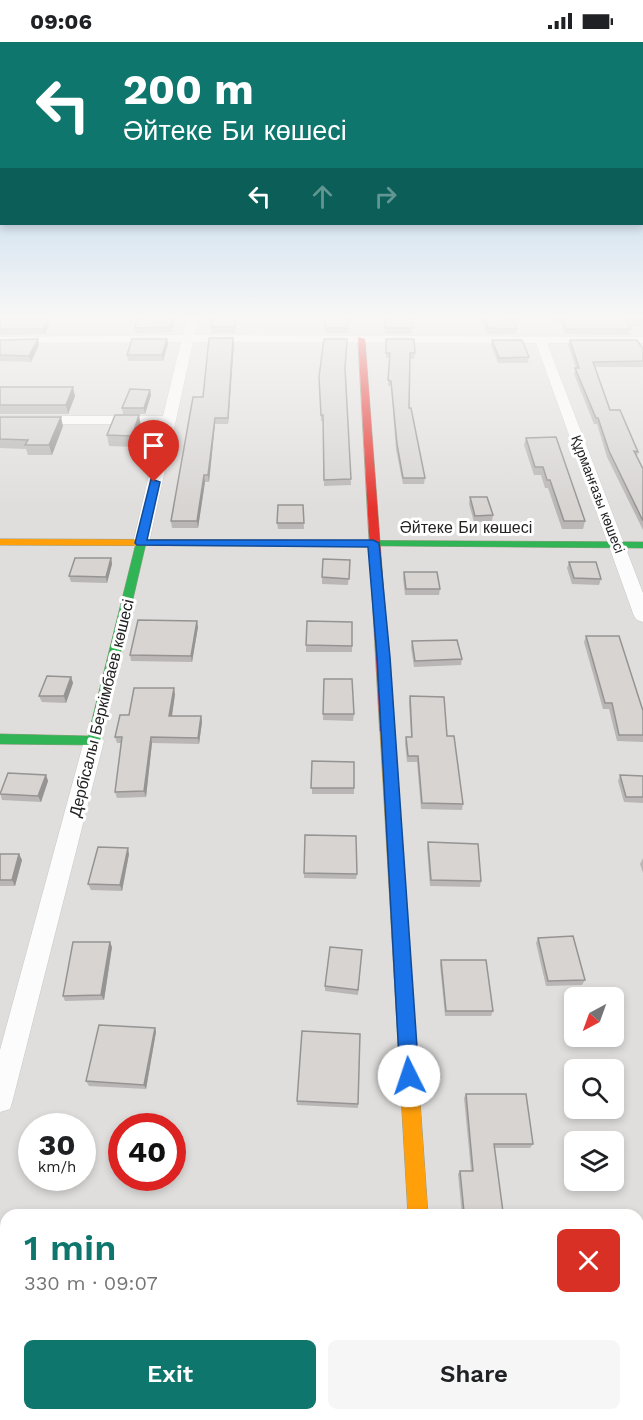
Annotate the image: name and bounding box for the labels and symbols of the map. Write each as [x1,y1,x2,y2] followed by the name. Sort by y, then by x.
[128,420,179,482] pin
[568,433,628,555] street label: Құрманғазы көшесі
[400,518,532,537] street label: Әйтеке Би көшесі
[65,597,138,819] street label: Дербісалы Беркімбаев көшесі
[564,987,624,1047] north arrow
[377,1044,441,1108] position arrow
[108,1113,186,1191] speed limit sign: 40

